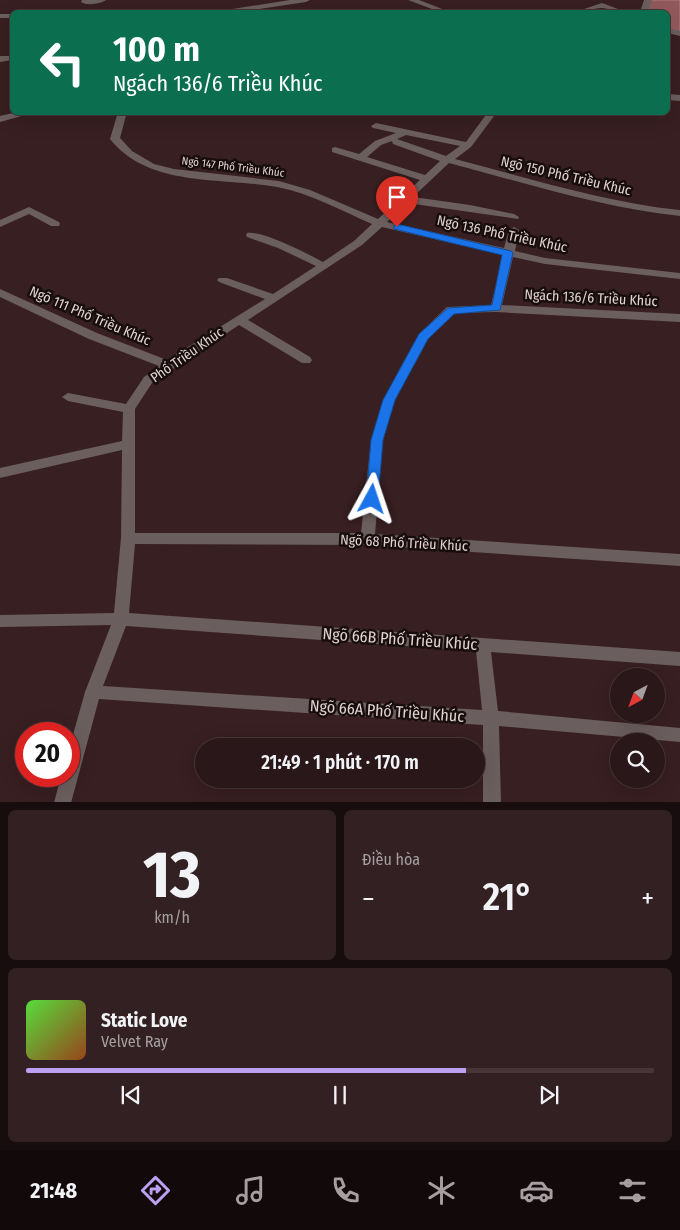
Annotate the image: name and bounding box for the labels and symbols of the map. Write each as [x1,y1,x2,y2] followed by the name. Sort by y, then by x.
[499,152,633,199] street label: Ngõ 150 Phố Triều Khúc
[181,154,285,180] street label: Ngõ 147 Phố Triều Khúc
[376,176,418,227] pin
[435,211,569,256] street label: Ngõ 136 Phố Triều Khúc
[27,282,154,349] street label: Ngõ 111 Phố Triều Khúc
[524,285,658,310] street label: Ngách 136/6 Triều Khúc
[147,323,227,386] street label: Phố Triều Khúc
[345,472,397,524] position arrow
[340,530,468,555] street label: Ngõ 68 Phố Triều Khúc
[322,623,478,654] street label: Ngõ 66B Phố Triều Khúc
[610,668,665,722] north arrow
[309,695,465,726] street label: Ngõ 66A Phố Triều Khúc
[15,722,80,787] speed limit sign: 20

